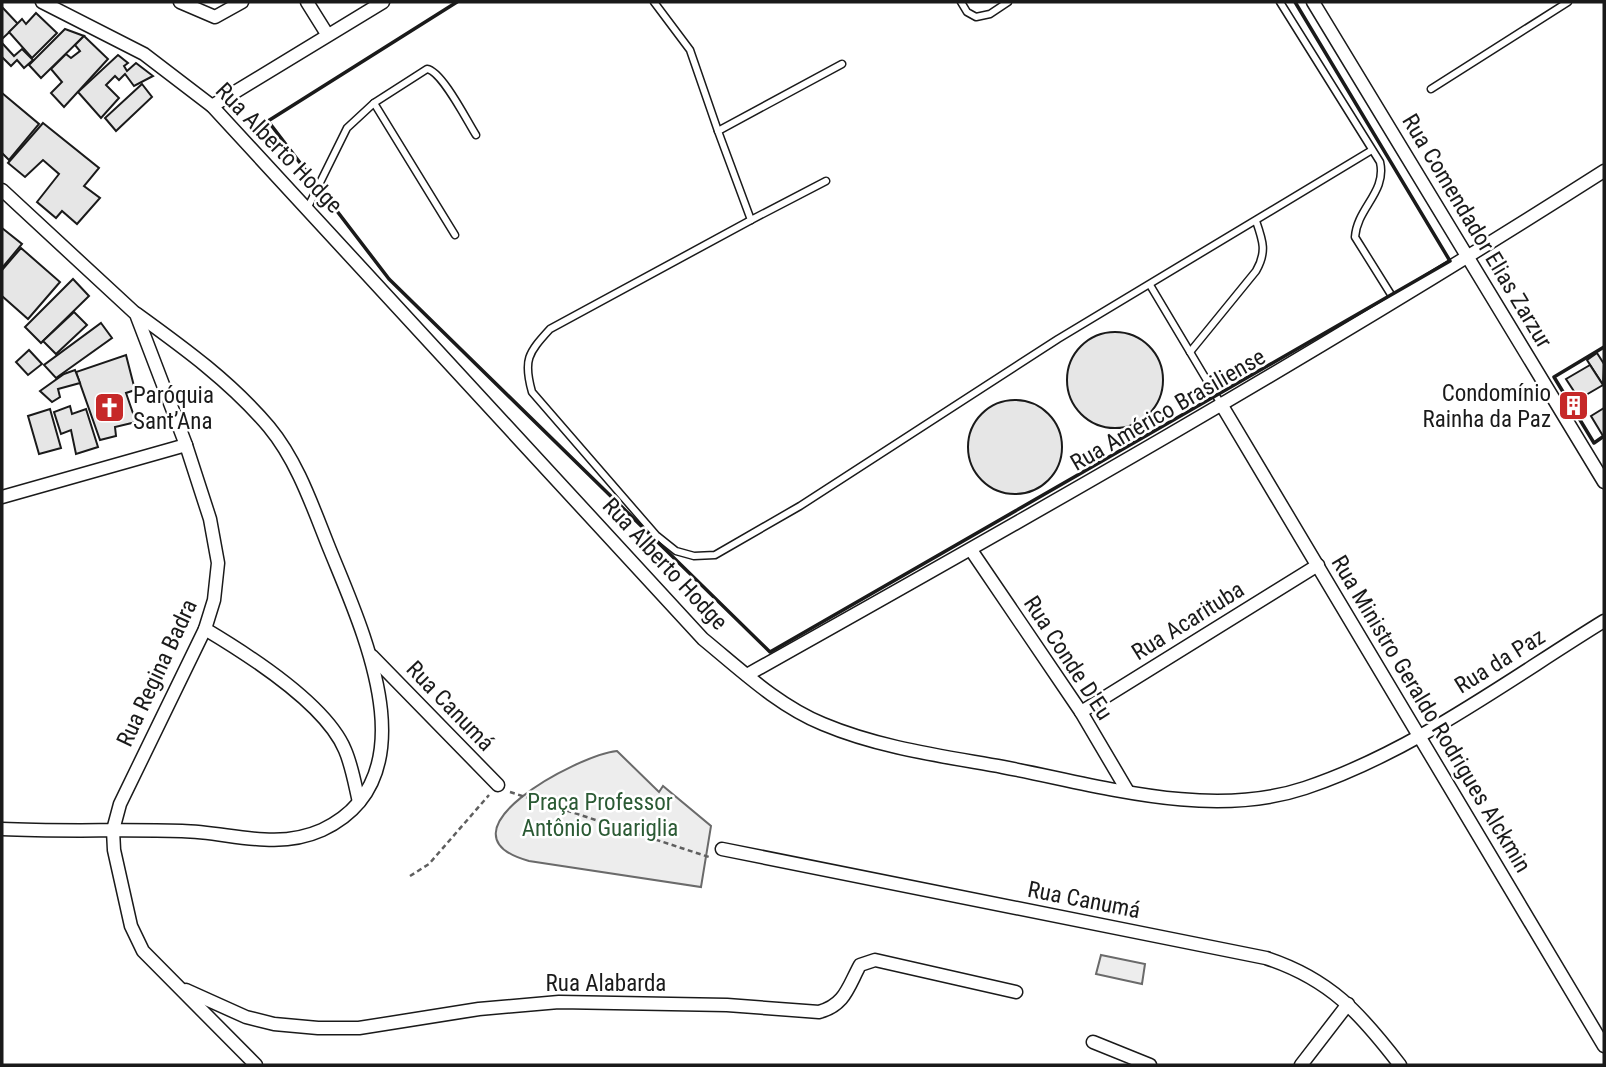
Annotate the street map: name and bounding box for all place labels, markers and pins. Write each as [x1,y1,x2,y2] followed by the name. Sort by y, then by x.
[1423,380,1551,433] place label: Condomínio Rainha da Paz
[133,382,214,435] place label: Paróquia Sant’Ana
[1557,389,1591,423] building icon: Condomínio Rainha da Paz
[93,391,127,425] church icon: Paróquia Sant’Ana

